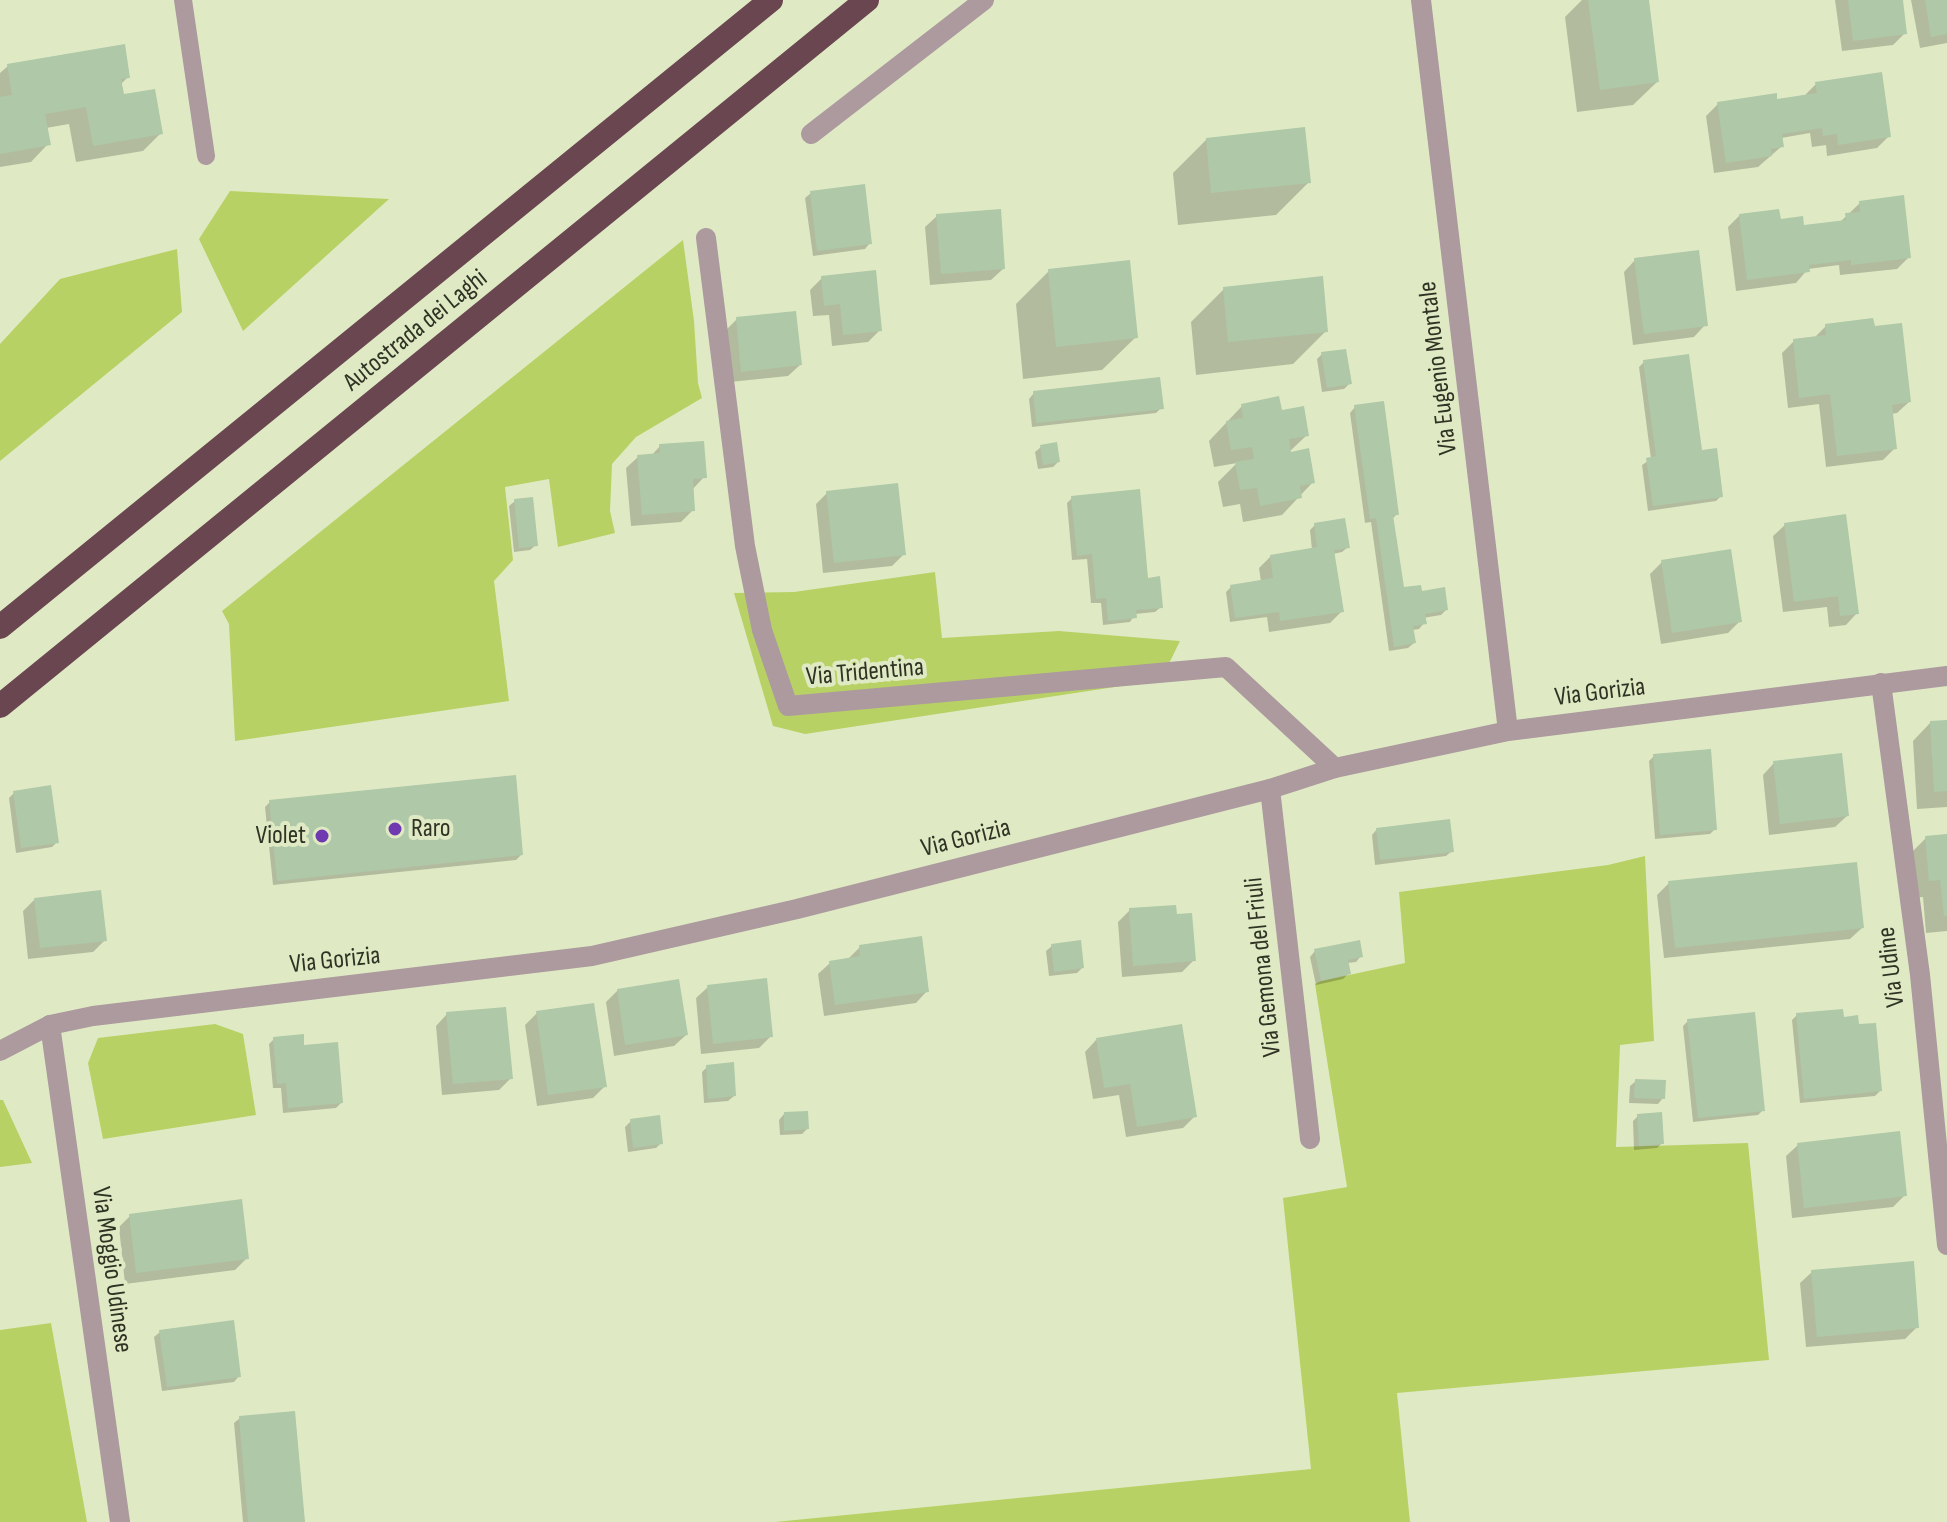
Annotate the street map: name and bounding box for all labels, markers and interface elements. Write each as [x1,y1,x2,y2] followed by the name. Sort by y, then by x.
[338,263,494,399] street label: Autostrada dei Laghi
[1413,279,1465,457] street label: Via Eugenio Montale
[805,652,925,694] street label: Via Tridentina
[1553,672,1647,714] street label: Via Gorizia
[411,813,451,845] place label: Raro
[918,813,1014,865] street label: Via Gorizia
[256,820,306,852] place label: Violet
[386,820,404,838] marker: Raro
[313,827,331,845] marker: Violet
[1239,876,1289,1058] street label: Via Gemona del Friuli
[1872,925,1912,1009] street label: Via Udine
[288,941,382,981] street label: Via Gorizia
[84,1185,138,1355] street label: Via Moggio Udinese

